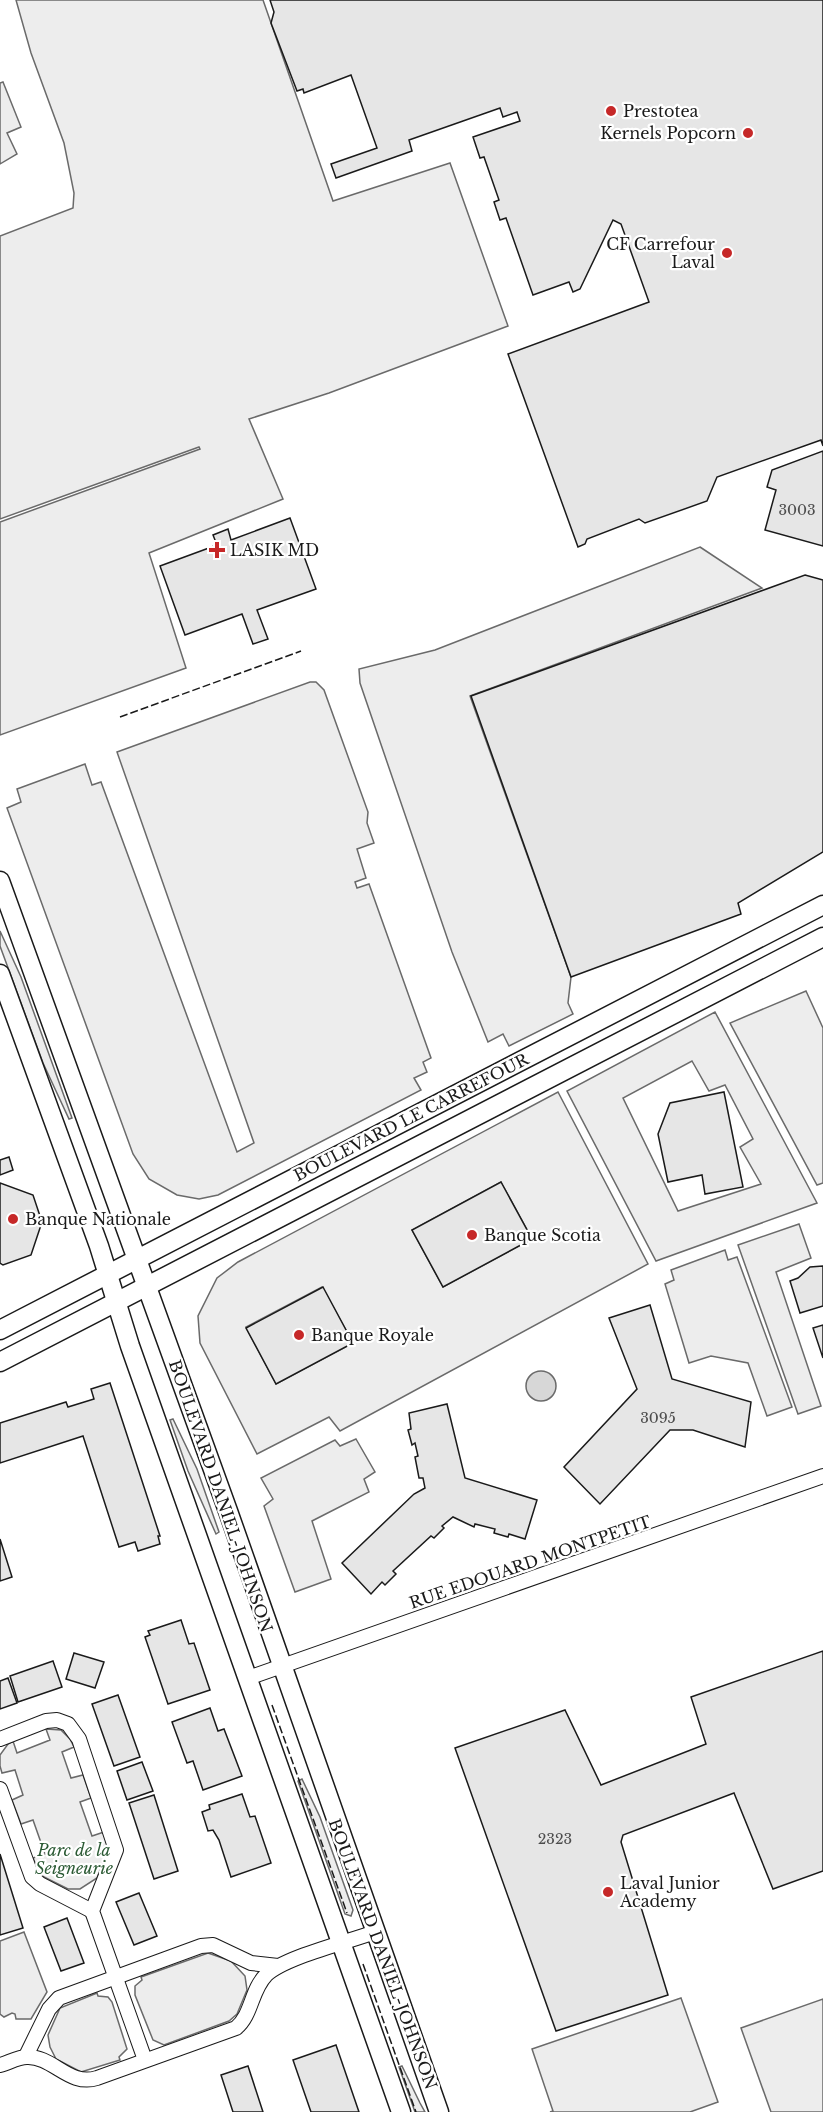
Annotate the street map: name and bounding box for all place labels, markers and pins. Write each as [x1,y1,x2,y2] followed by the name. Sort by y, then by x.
[623,101,699,121] place label: Prestotea
[604,104,618,118] marker: Prestotea
[600,123,736,143] place label: Kernels Popcorn
[741,126,755,140] marker: Kernels Popcorn
[606,234,715,272] place label: CF Carrefour Laval
[720,246,734,260] marker: CF Carrefour Laval
[230,540,319,560] place label: LASIK MD
[208,541,226,559] marker: LASIK MD
[25,1209,171,1229] place label: Banque Nationale
[6,1212,20,1226] marker: Banque Nationale
[484,1225,601,1245] place label: Banque Scotia
[465,1228,479,1242] marker: Banque Scotia
[311,1325,434,1345] place label: Banque Royale
[292,1328,306,1342] marker: Banque Royale
[619,1873,720,1911] place label: Laval Junior Academy
[601,1885,615,1899] marker: Laval Junior Academy

